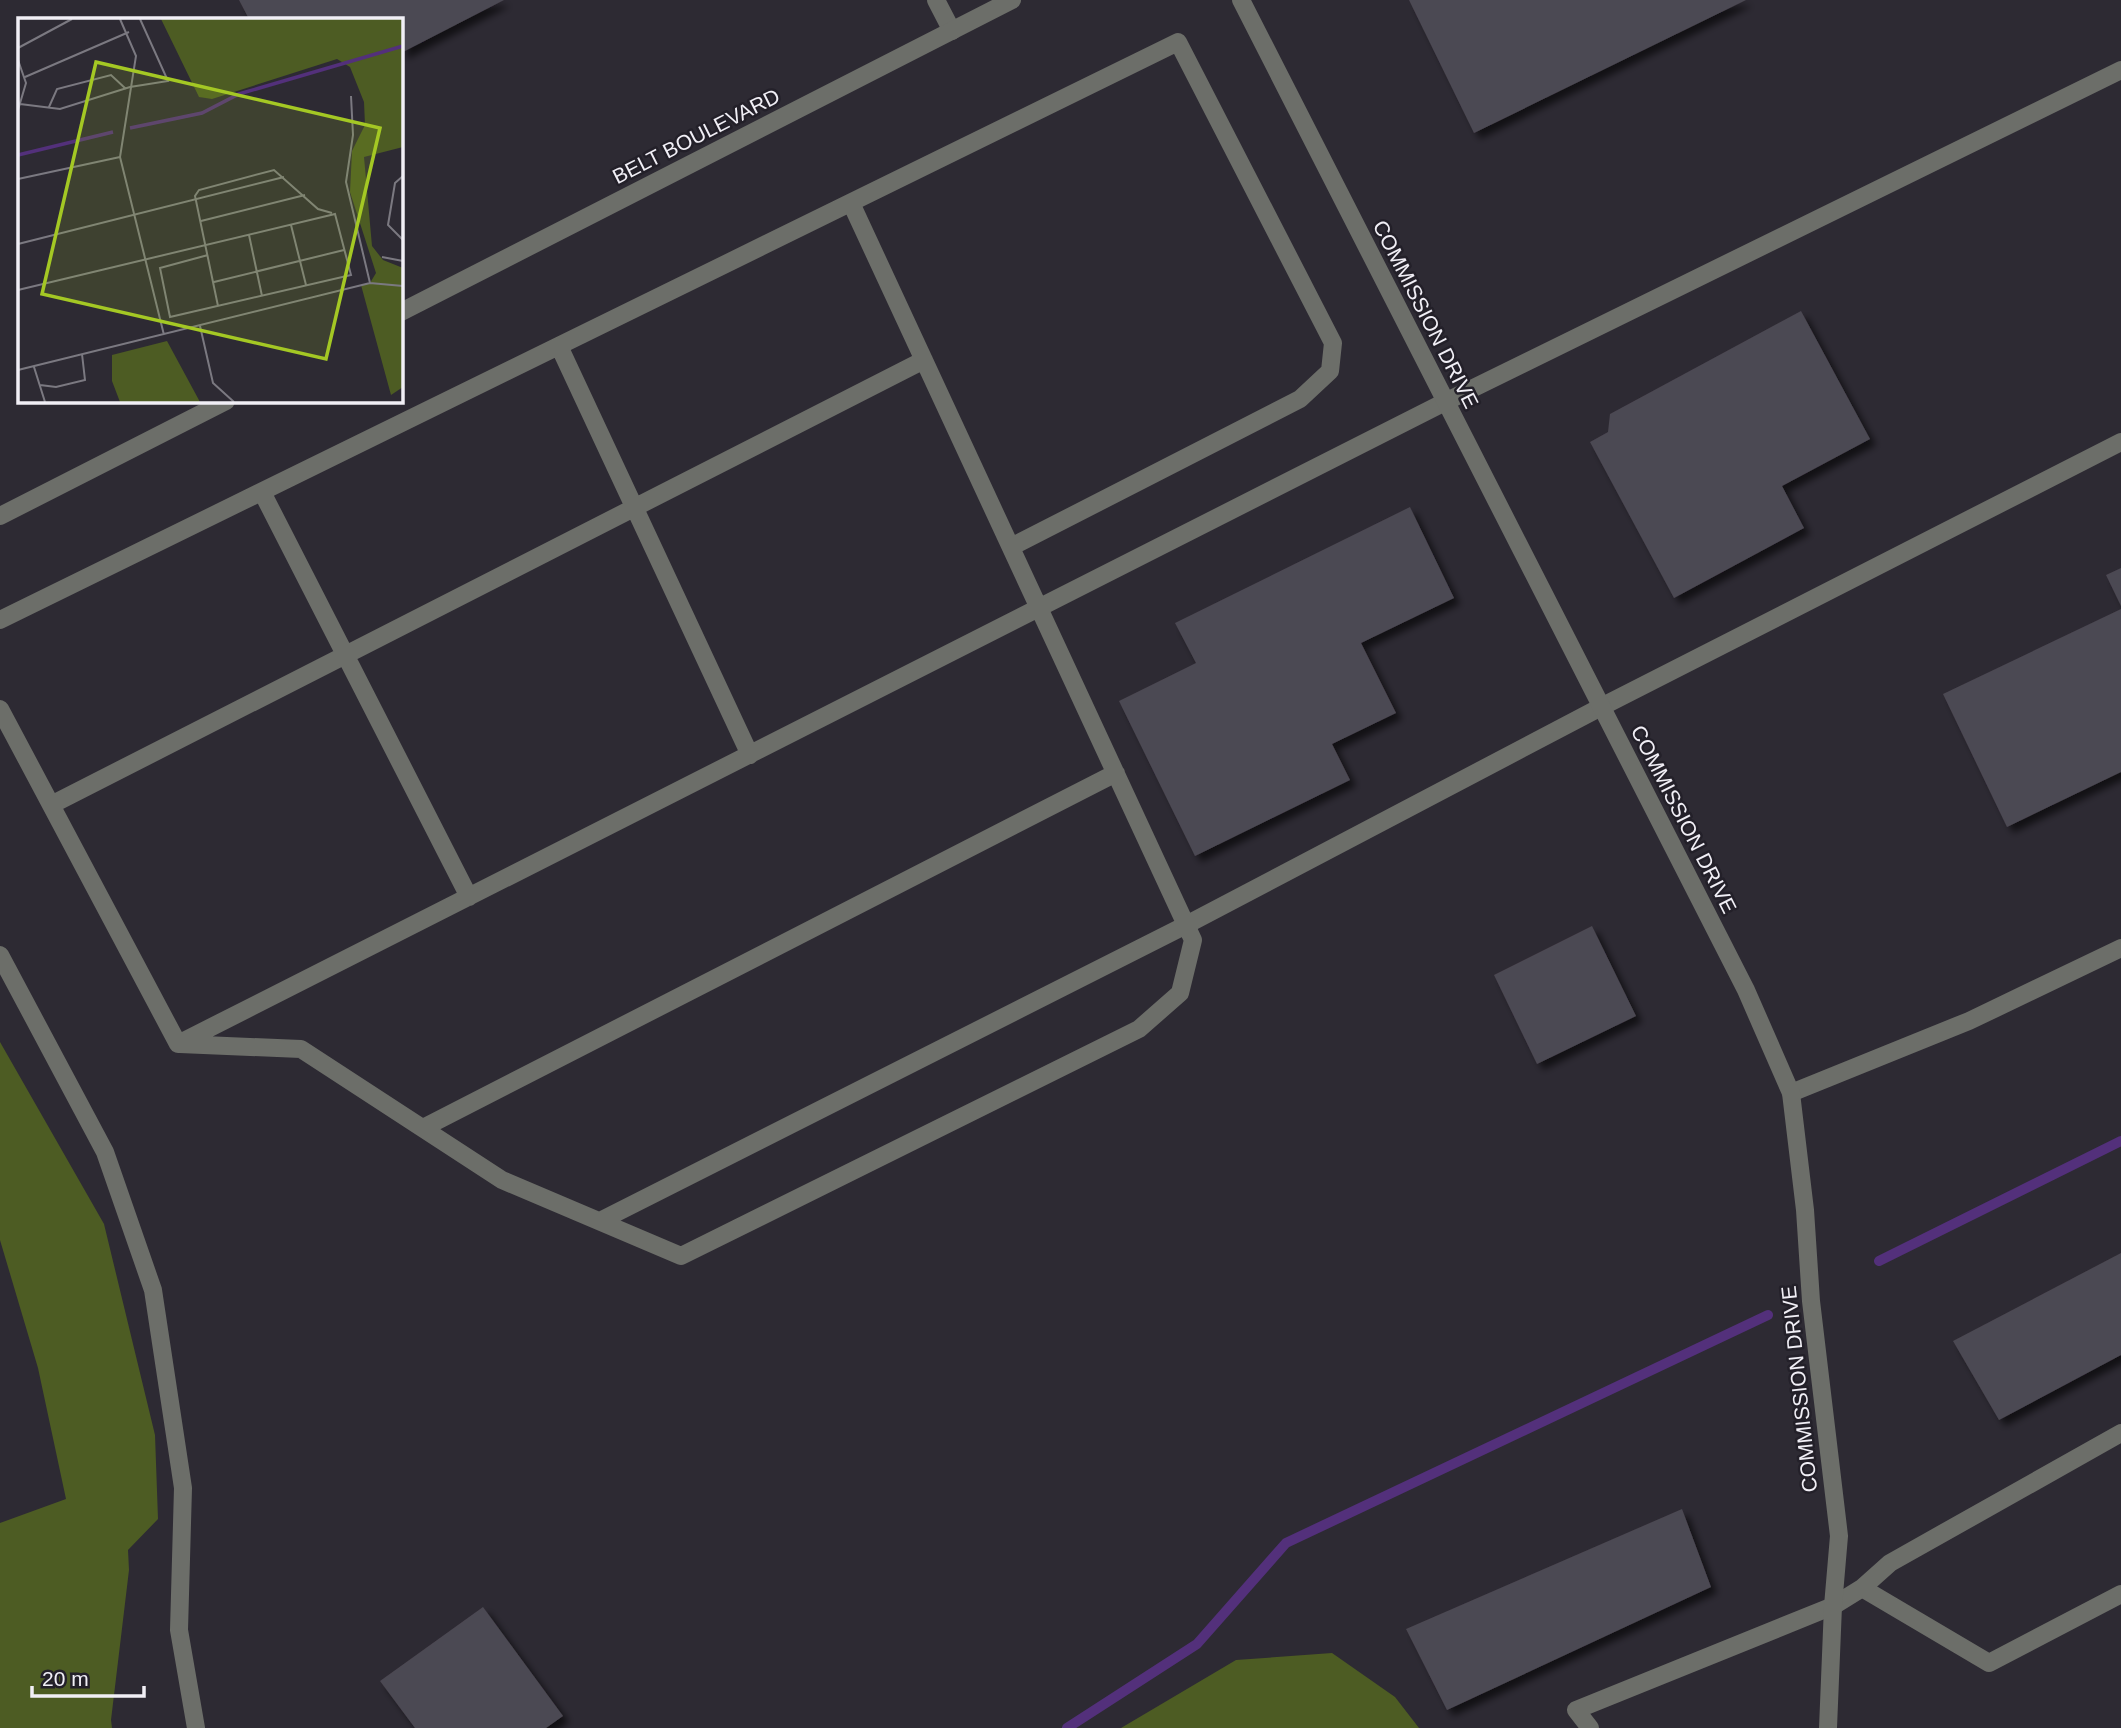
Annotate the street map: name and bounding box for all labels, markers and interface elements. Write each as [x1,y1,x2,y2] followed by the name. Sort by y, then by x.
[18,18,402,402] inset map
[609,84,783,188] street label: BELT BOULEVARD
[1369,216,1483,412] street label: COMMISSION DRIVE
[1627,721,1741,917] street label: COMMISSION DRIVE
[1777,1285,1821,1493] street label: COMMISSION DRIVE
[32,1654,144,1698] scale bar
[42,1667,89,1690] text: 20 m

